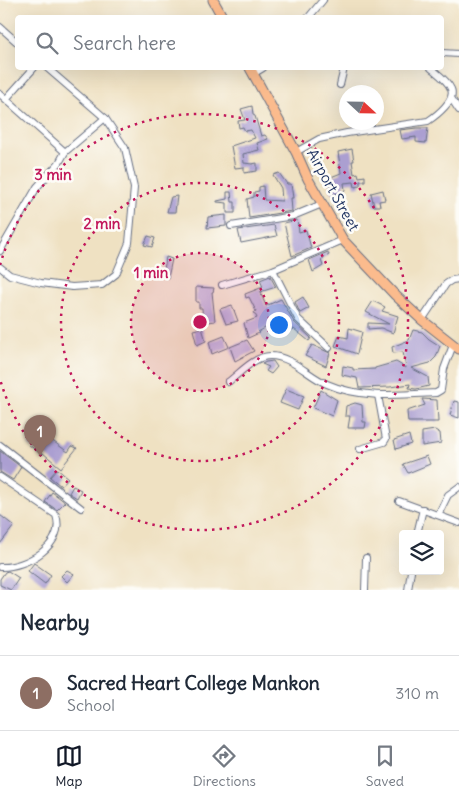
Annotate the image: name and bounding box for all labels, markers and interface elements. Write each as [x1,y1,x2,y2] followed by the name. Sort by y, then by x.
[15,15,444,70] search box
[33,29,61,57] icon: search
[73,31,176,55] text: Search here
[339,85,384,130] north arrow
[303,145,364,234] street label: Airport Street
[34,165,72,184] text: 3 min
[84,214,121,233] text: 2 min
[134,263,169,282] text: 1 min
[266,312,292,338] your location
[191,313,209,331] centre of rings
[24,415,56,456] pin: 1
[399,530,444,575] map controls
[399,530,444,575] button: layers
[20,609,90,636] text: Nearby
[67,671,320,695] text: Sacred Heart College Mankon
[33,683,39,703] text: 1
[395,683,439,703] text: 310 m
[67,695,115,715] text: School
[55,742,83,790] tab: Map
[193,742,256,790] tab: Directions
[366,742,404,790] tab: Saved

